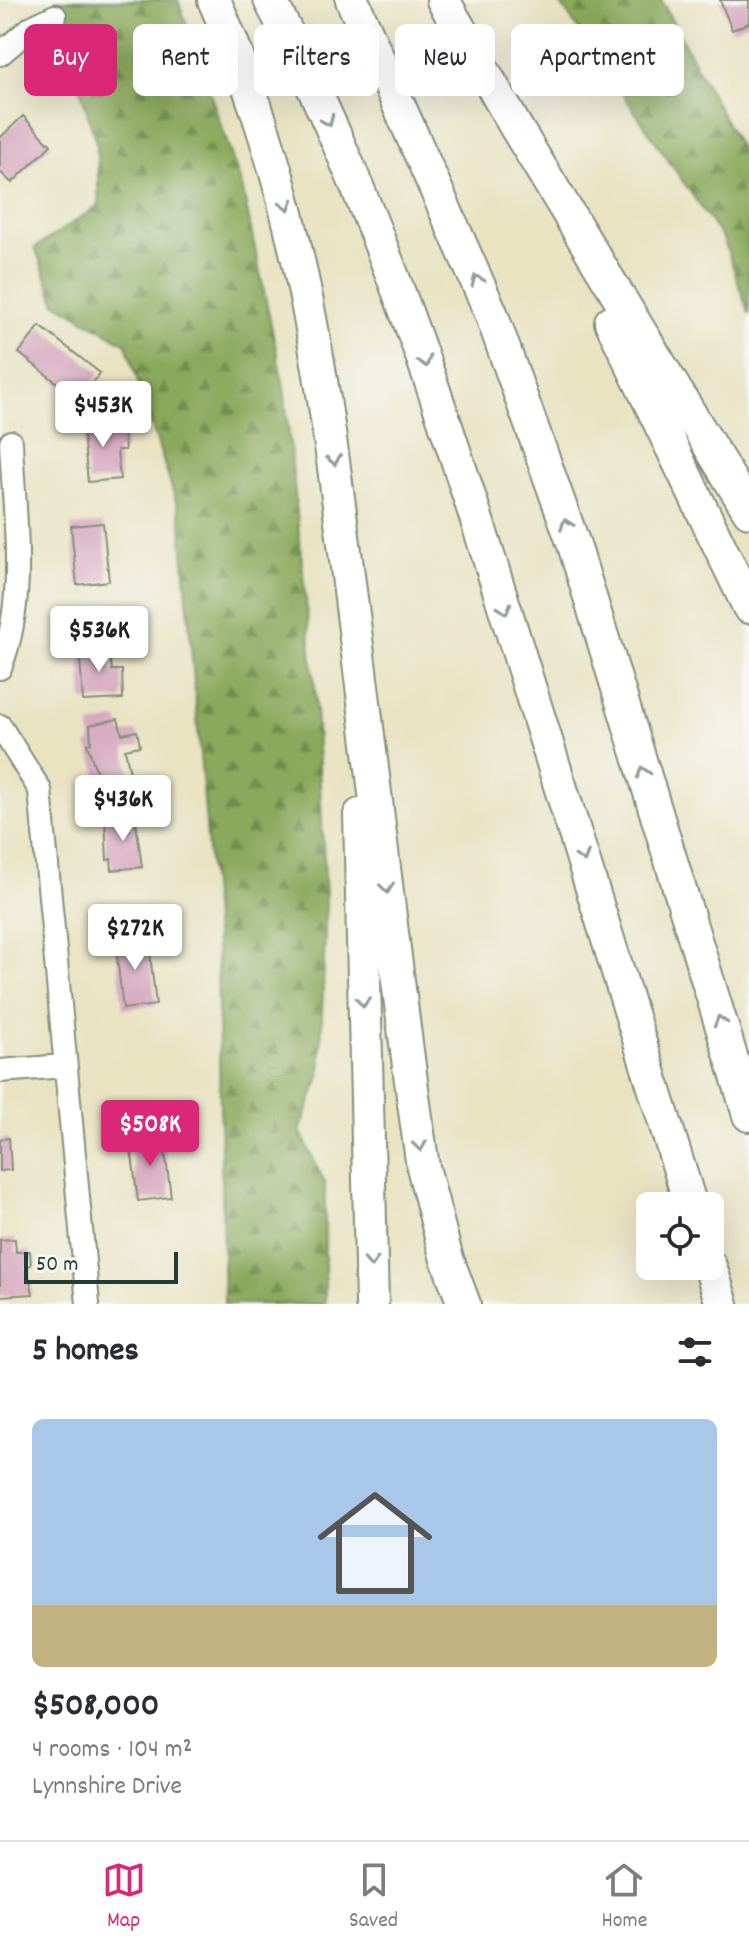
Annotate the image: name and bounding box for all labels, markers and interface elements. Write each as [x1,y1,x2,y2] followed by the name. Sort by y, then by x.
[24,24,117,96] chip: Buy
[133,24,238,96] chip: Rent
[254,24,379,96] chip: Filters
[395,24,495,96] chip: New
[511,24,684,96] chip: Apartment
[319,113,335,127] one-way arrow
[278,198,294,211] one-way arrow
[470,274,486,288] one-way arrow
[415,354,431,368] one-way arrow
[47,381,159,449] pin: $453K
[73,388,133,425] text: $453K
[325,454,342,467] one-way arrow
[559,518,576,532] one-way arrow
[496,602,512,616] one-way arrow
[43,606,155,674] pin: $536K
[68,613,130,650] text: $536K
[636,766,652,780] one-way arrow
[67,775,179,843] pin: $436K
[93,782,153,819] text: $436K
[574,850,590,864] one-way arrow
[378,881,395,895] one-way arrow
[79,904,191,972] pin: $272K
[106,911,164,948] text: $272K
[354,996,372,1009] one-way arrow
[713,1015,729,1028] one-way arrow
[94,1100,206,1168] pin: $508K
[119,1107,181,1144] text: $508K
[411,1139,428,1153] one-way arrow
[636,1192,724,1280] map controls
[636,1192,724,1280] button: locate
[24,1248,178,1284] scale bar
[36,1250,78,1281] text: 50 m
[363,1256,380,1269] one-way arrow
[32,1328,139,1377] text: 5 homes
[673,1330,717,1374] icon: filters
[303,1471,447,1615] icon: home
[32,1683,159,1732] text: $508,000
[32,1732,192,1769] text: 4 rooms · 104 m²
[32,1769,182,1806] text: Lynnshire Drive
[102,1858,146,1937] tab: Map
[349,1858,398,1937] tab: Saved
[601,1858,647,1937] tab: Home

